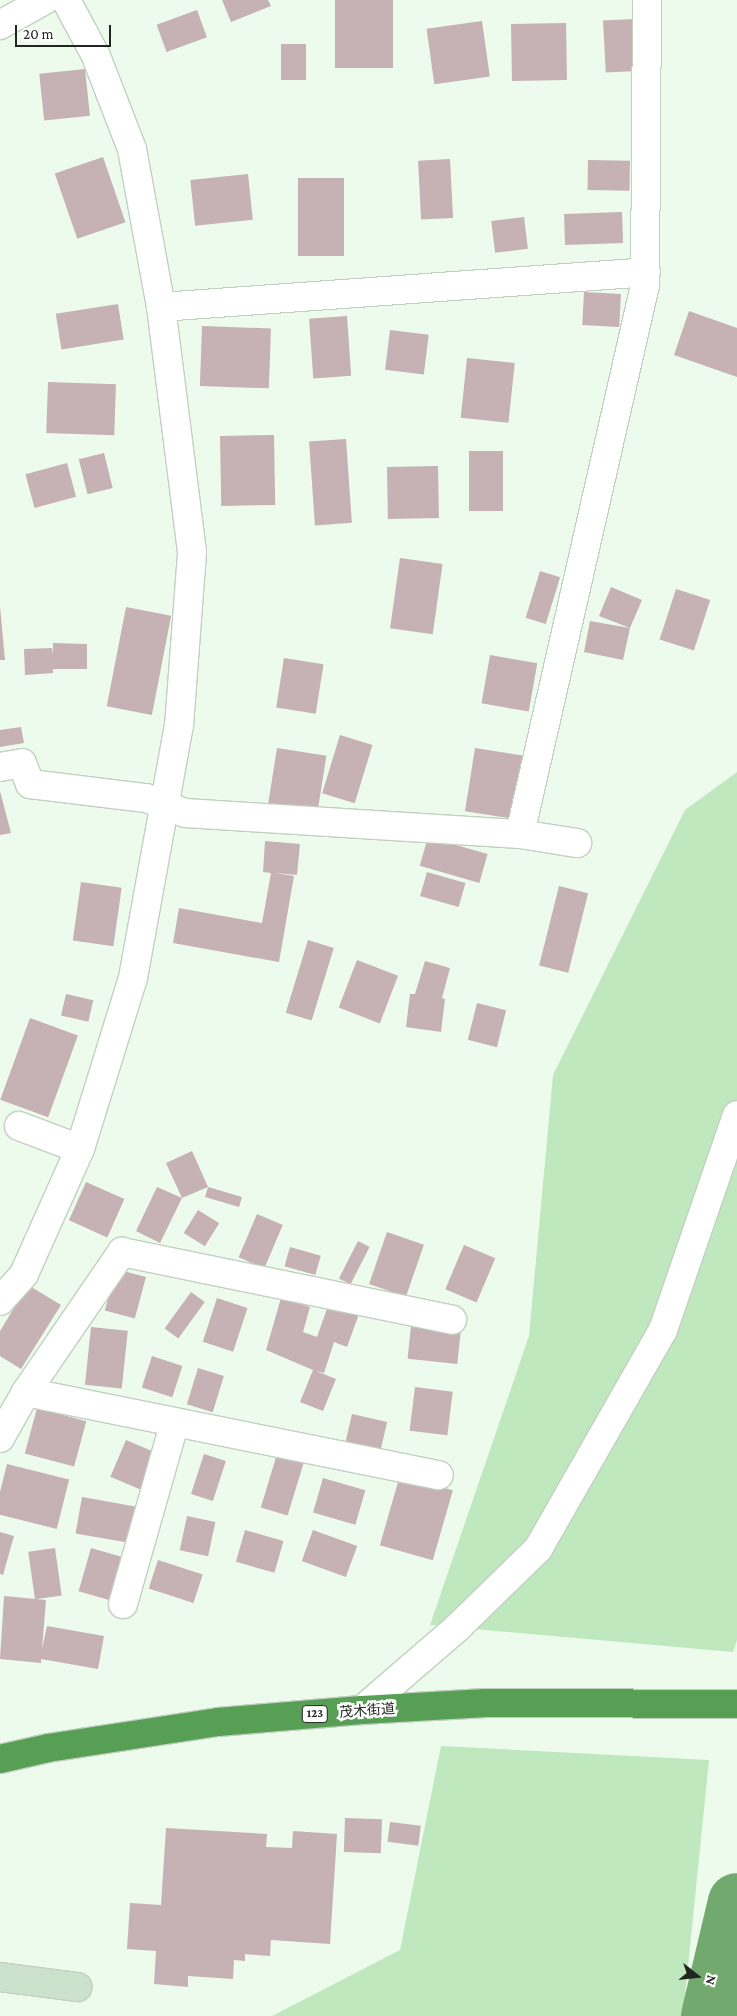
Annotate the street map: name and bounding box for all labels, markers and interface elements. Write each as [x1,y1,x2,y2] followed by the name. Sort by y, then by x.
[18,15,114,47] scale bar
[23,26,54,42] text: 20 m
[338,1700,396,1720] street label: 茂木街道
[301,1705,329,1724] road number: 123
[672,1951,722,2001] north arrow
[702,1973,720,1987] text: N

